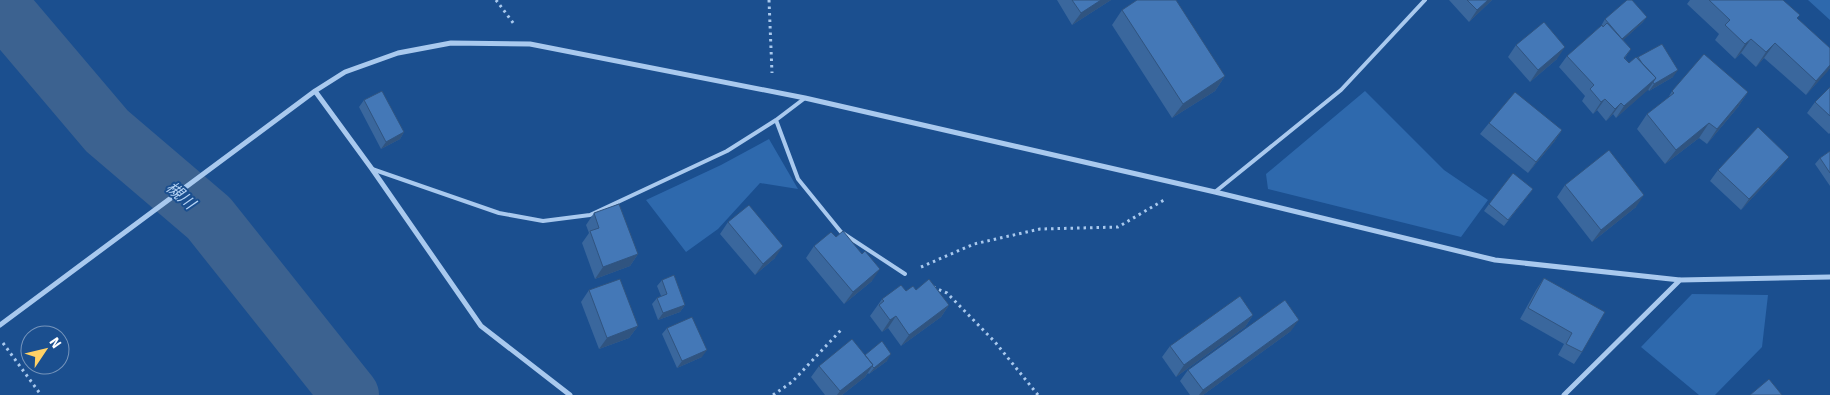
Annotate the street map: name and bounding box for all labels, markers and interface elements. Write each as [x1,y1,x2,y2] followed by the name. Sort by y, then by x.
[162,178,200,215] water label: 槻川
[20,325,70,375] north arrow
[45,334,65,352] text: N

